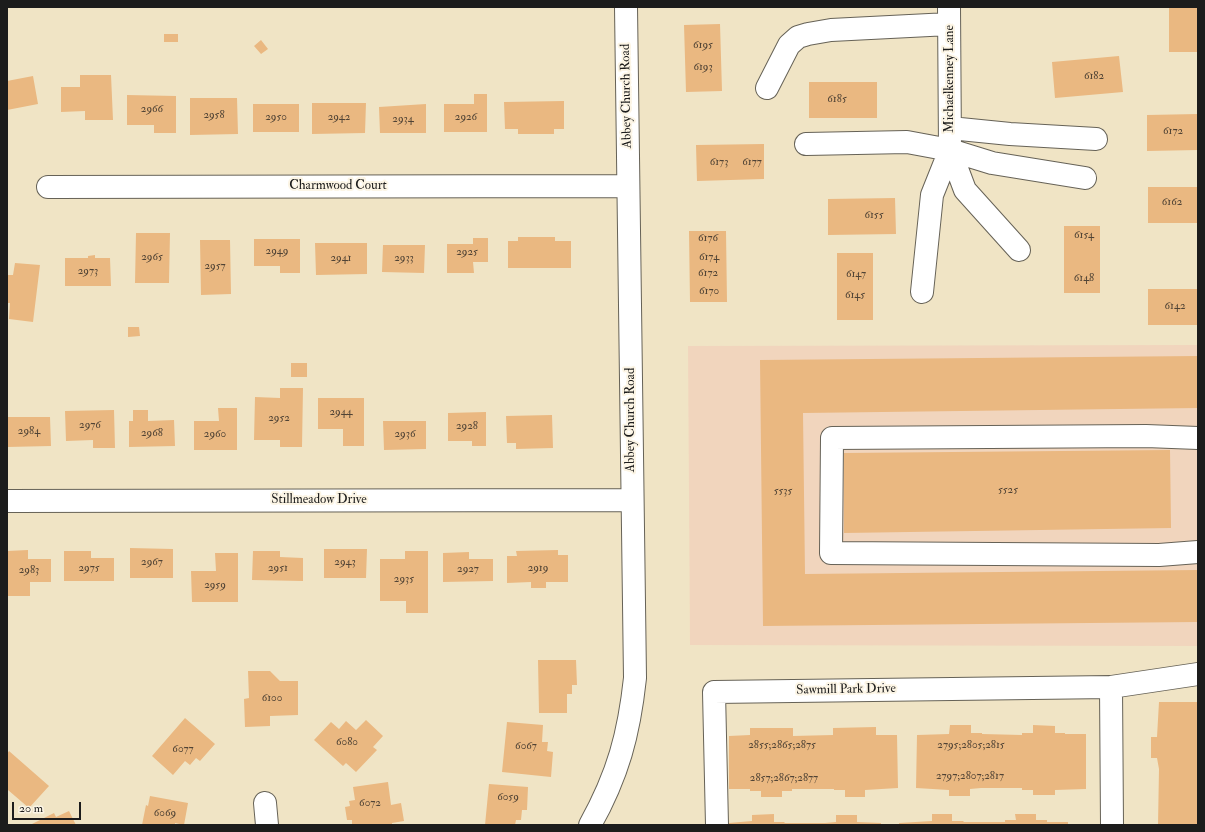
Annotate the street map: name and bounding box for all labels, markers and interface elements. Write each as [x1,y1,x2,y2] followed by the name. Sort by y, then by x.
[942,25,958,133] street label: Michaelkenney Lane
[693,39,713,53] house number: 6195
[618,44,636,148] street label: Abbey Church Road
[693,61,713,75] house number: 6193
[1084,70,1104,84] house number: 6182
[827,93,847,107] house number: 6185
[141,103,163,117] house number: 2966
[203,109,225,123] house number: 2958
[265,111,287,125] house number: 2950
[328,111,350,125] house number: 2942
[455,111,477,125] house number: 2926
[392,113,414,127] house number: 2934
[1163,125,1183,139] house number: 6172
[710,156,728,170] house number: 6173
[742,156,762,170] house number: 6177
[289,178,387,194] street label: Charmwood Court
[1162,196,1182,210] house number: 6162
[864,209,884,223] house number: 6155
[1074,229,1094,243] house number: 6154
[698,232,718,246] house number: 6176
[266,245,288,259] house number: 2949
[456,246,478,260] house number: 2925
[141,251,163,265] house number: 2965
[699,251,719,265] house number: 6174
[330,252,352,266] house number: 2941
[394,252,414,266] house number: 2933
[204,260,226,274] house number: 2957
[78,265,98,279] house number: 2973
[698,267,718,281] house number: 6172
[846,268,866,282] house number: 6147
[1074,272,1094,286] house number: 6148
[699,285,719,299] house number: 6170
[845,289,865,303] house number: 6145
[1165,300,1185,314] house number: 6142
[623,368,639,472] street label: Abbey Church Road
[329,406,353,420] house number: 2944
[268,412,290,426] house number: 2952
[79,419,101,433] house number: 2976
[456,420,478,434] house number: 2928
[18,425,40,439] house number: 2984
[141,427,163,441] house number: 2968
[204,428,226,442] house number: 2960
[395,428,415,442] house number: 2936
[998,484,1018,498] house number: 5525
[774,485,792,499] house number: 5535
[271,492,367,508] street label: Stillmeadow Drive
[141,556,163,570] house number: 2967
[334,556,356,570] house number: 2943
[78,562,100,576] house number: 2975
[268,562,288,576] house number: 2951
[528,562,548,576] house number: 2919
[457,563,479,577] house number: 2927
[19,564,39,578] house number: 2983
[394,573,414,587] house number: 2935
[204,579,226,593] house number: 2959
[796,681,896,699] street label: Sawmill Park Drive
[262,692,282,706] house number: 6100
[336,736,358,750] house number: 6080
[748,739,816,753] house number: 2855;2865;2875
[937,739,1005,753] house number: 2795;2805;2815
[515,740,537,754] house number: 6067
[172,743,194,757] house number: 6077
[936,770,1004,784] house number: 2797;2807;2817
[750,772,818,786] house number: 2857;2867;2877
[497,791,519,805] house number: 6059
[14,794,83,820] scale bar
[359,797,381,811] house number: 6072
[19,801,43,816] text: 20 m
[154,807,176,821] house number: 6069

